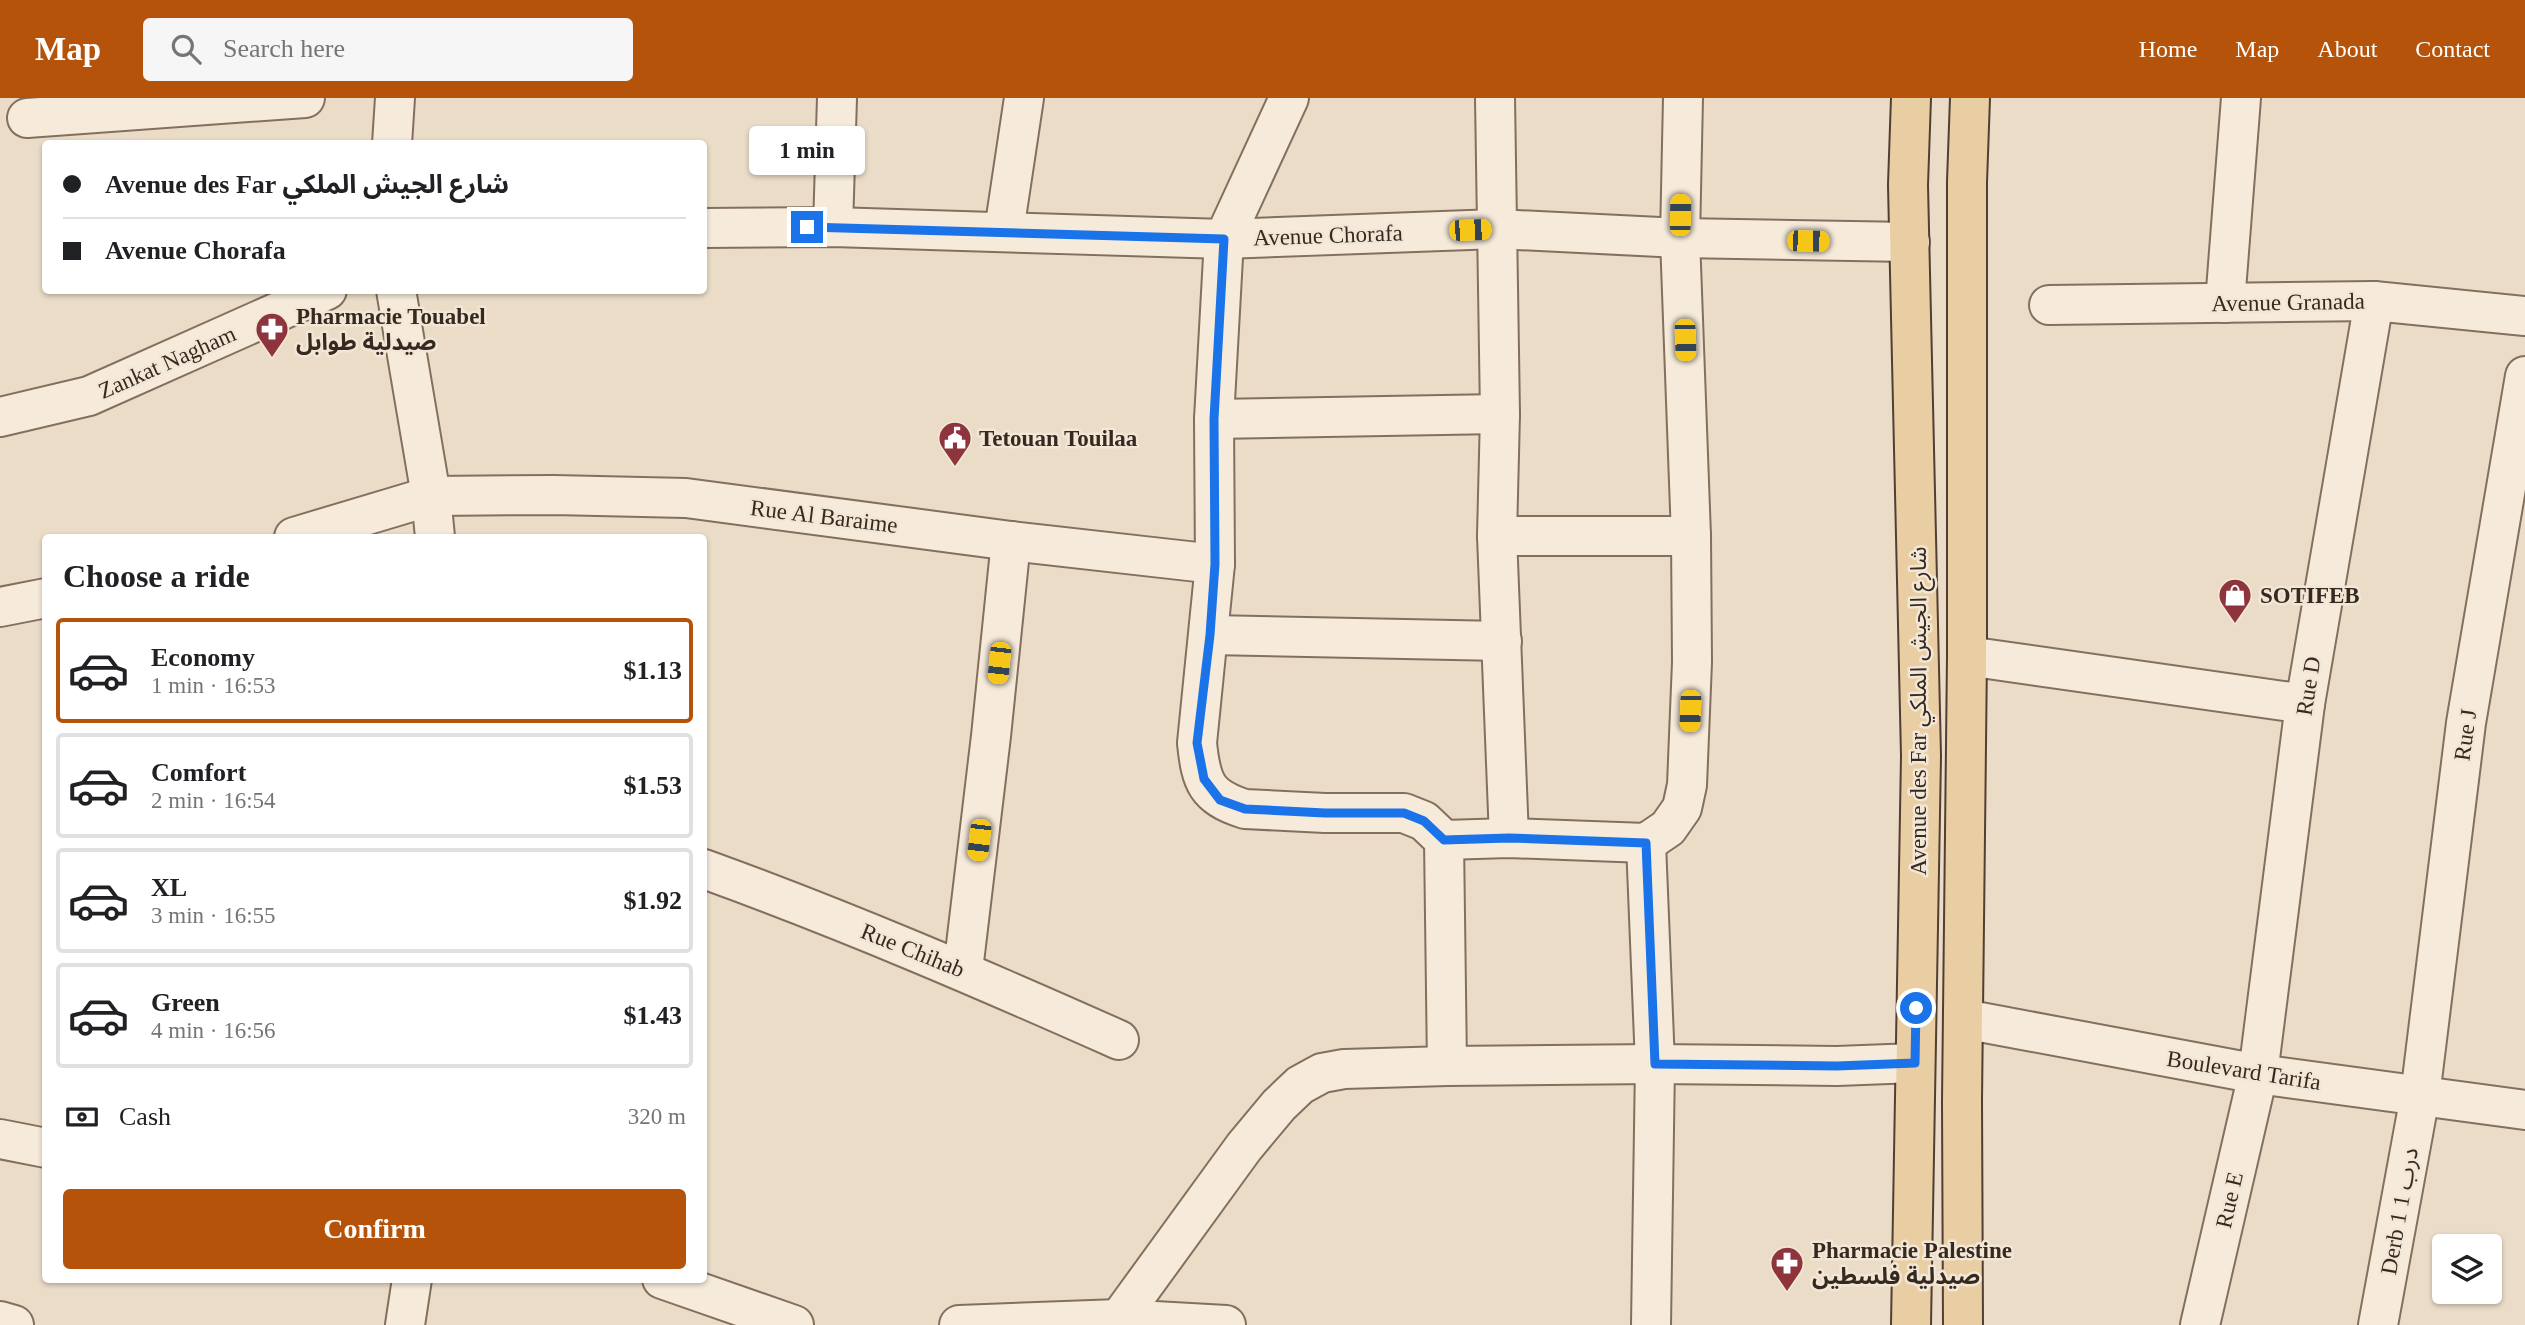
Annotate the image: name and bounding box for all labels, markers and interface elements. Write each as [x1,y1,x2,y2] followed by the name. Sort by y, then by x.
[143,18,633,81] search box
[167,30,205,68] icon: search
[35,31,101,67] text: Map
[223,34,345,63] text: Search here
[2139,36,2197,62] text: Home
[2235,36,2279,62] text: Map
[2317,36,2377,62] text: About
[2415,36,2490,62] text: Contact
[749,125,865,174] callout: 1 min
[779,138,835,163] text: 1 min
[105,170,509,199] text: Avenue des Far شارع الجيش الملكي
[1670,194,1691,236] car
[791,211,823,243] route end
[1449,219,1492,241] car
[1253,220,1403,251] street label: Avenue Chorafa
[1787,230,1830,252] car
[105,236,286,265] text: Avenue Chorafa
[2211,289,2365,316] street label: Avenue Granada
[296,304,486,356] place label: Pharmacie Touabel صيدلية طوابل
[253,310,291,359] pharmacy icon: Pharmacie Touabel صيدلية طوابل
[1674,319,1697,361] car
[95,321,240,404] street label: Zankat Nagham
[936,419,974,468] public building icon: Tetouan Touilaa
[979,426,1138,451] place label: Tetouan Touilaa
[749,495,899,538] street label: Rue Al Baraime
[1906,547,1935,875] street label: Avenue des Far شارع الجيش الملكي
[63,558,250,594] text: Choose a ride
[2216,576,2254,625] shop icon: SOTIFEB
[2260,583,2360,608] place label: SOTIFEB
[67,639,130,702] icon: car
[987,641,1012,685] car
[151,643,255,672] text: Economy
[2291,655,2325,717] street label: Rue D
[624,656,682,685] text: $1.13
[151,673,276,698] text: 1 min · 16:53
[1679,690,1702,732] car
[2450,708,2481,762] street label: Rue J
[67,754,130,817] icon: car
[151,758,246,787] text: Comfort
[624,771,682,800] text: $1.53
[151,788,276,813] text: 2 min · 16:54
[967,818,992,862] car
[67,869,130,932] icon: car
[151,873,187,902] text: XL
[624,886,682,915] text: $1.92
[151,903,276,928] text: 3 min · 16:55
[857,918,968,983] street label: Rue Chihab
[67,984,130,1047] icon: car
[151,988,220,1017] text: Green
[1900,992,1932,1024] route start
[624,1001,682,1030] text: $1.43
[151,1018,276,1043] text: 4 min · 16:56
[2165,1046,2323,1095] street label: Boulevard Tarifa
[63,1098,101,1136] icon: cash
[119,1102,171,1131] text: Cash
[628,1104,686,1129] text: 320 m
[2376,1146,2424,1277] street label: Derb 1 درب 1
[2211,1170,2248,1231] street label: Rue E
[63,1189,686,1269] button: Confirm
[2432,1234,2502,1304] map controls
[2432,1234,2502,1304] button: layers
[1812,1238,2012,1290] place label: Pharmacie Palestine صيدلية فلسطين
[1768,1244,1806,1293] pharmacy icon: Pharmacie Palestine صيدلية فلسطين

